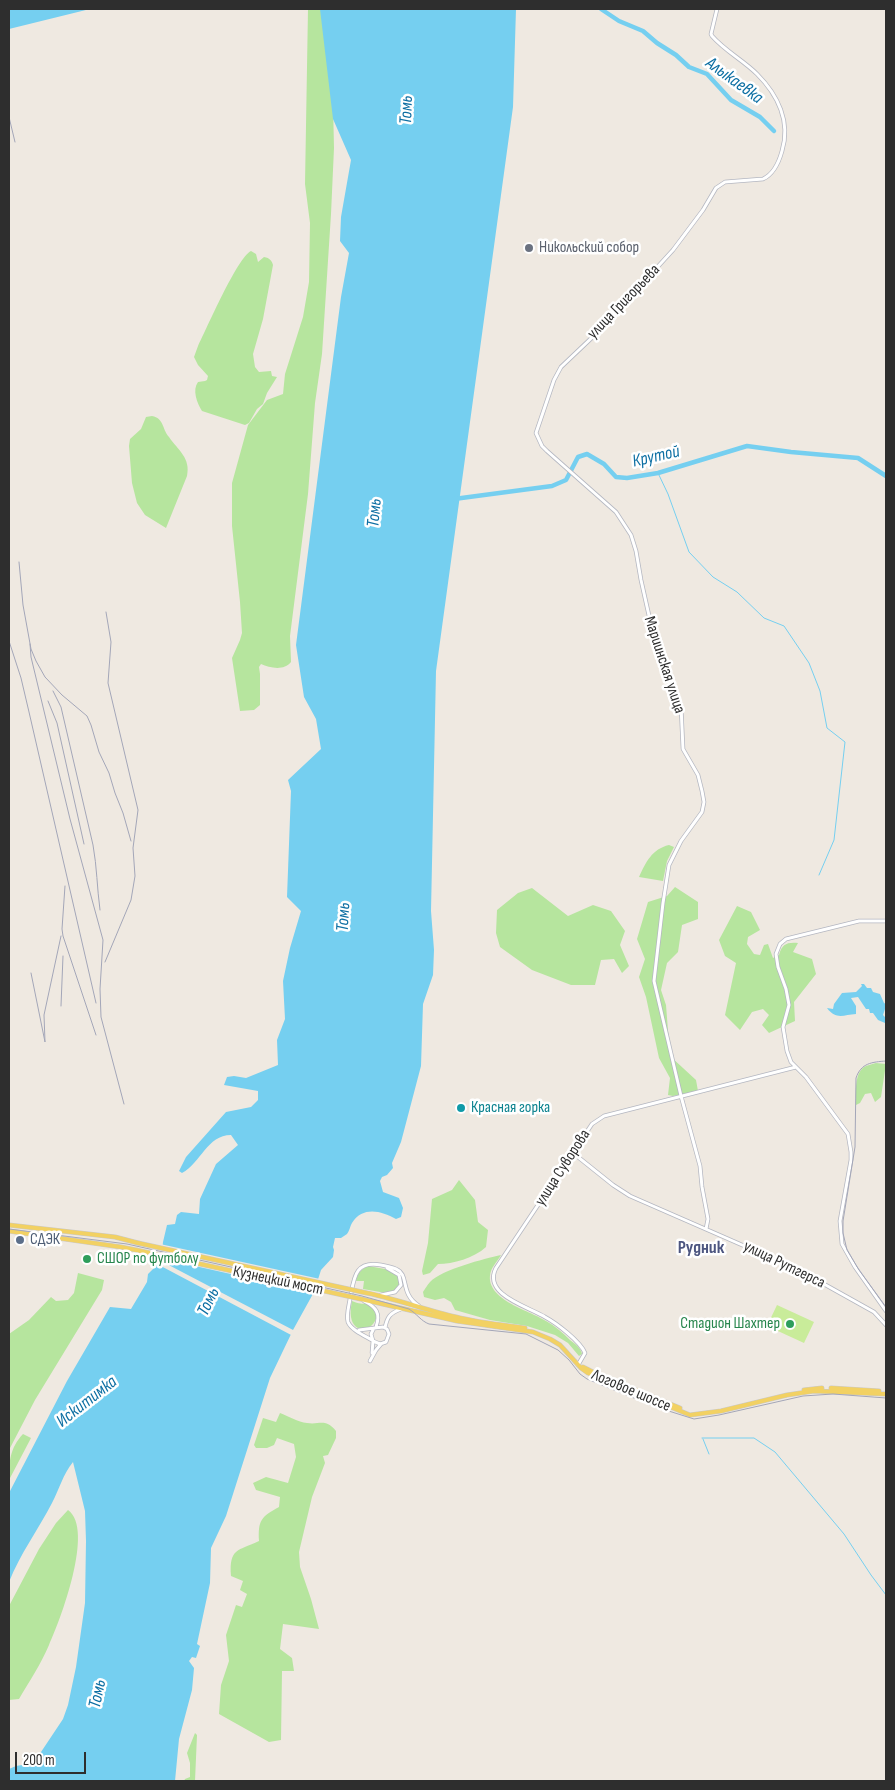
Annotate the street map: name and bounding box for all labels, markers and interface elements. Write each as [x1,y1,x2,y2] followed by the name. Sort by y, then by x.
[701,53,767,109] water label: Алыкаевка
[396,95,418,125] water label: Томь
[539,238,639,258] place label: Никольский собор
[523,242,535,254] marker: Никольский собор
[584,261,664,343] street label: улица Григорьева
[630,441,682,473] water label: Крутой
[363,498,387,528] water label: Томь
[639,614,689,716] street label: Мариинская улица
[332,902,356,932] water label: Томь
[471,1098,550,1118] place label: Красная горка
[455,1102,467,1114] marker: Красная горка
[531,1126,595,1210] street label: улица Суворова
[30,1230,60,1250] place label: СДЭК
[14,1234,26,1246] marker: СДЭК
[678,1237,724,1259] district label: Рудник
[740,1237,828,1293] street label: улица Рутгерса
[97,1249,199,1269] place label: СШОР по футболу
[81,1253,93,1265] marker: СШОР по футболу
[231,1262,325,1300] street label: Кузнецкий мост
[193,1284,225,1320] water label: Томь
[680,1314,780,1334] place label: Стадион Шахтер
[784,1318,796,1330] marker: Стадион Шахтер
[588,1366,674,1416] street label: Логовое шоссе
[52,1372,122,1432] water label: Искитимка
[84,1678,112,1710] water label: Томь
[18,1742,89,1774] scale bar
[23,1751,55,1770] text: 200 m

